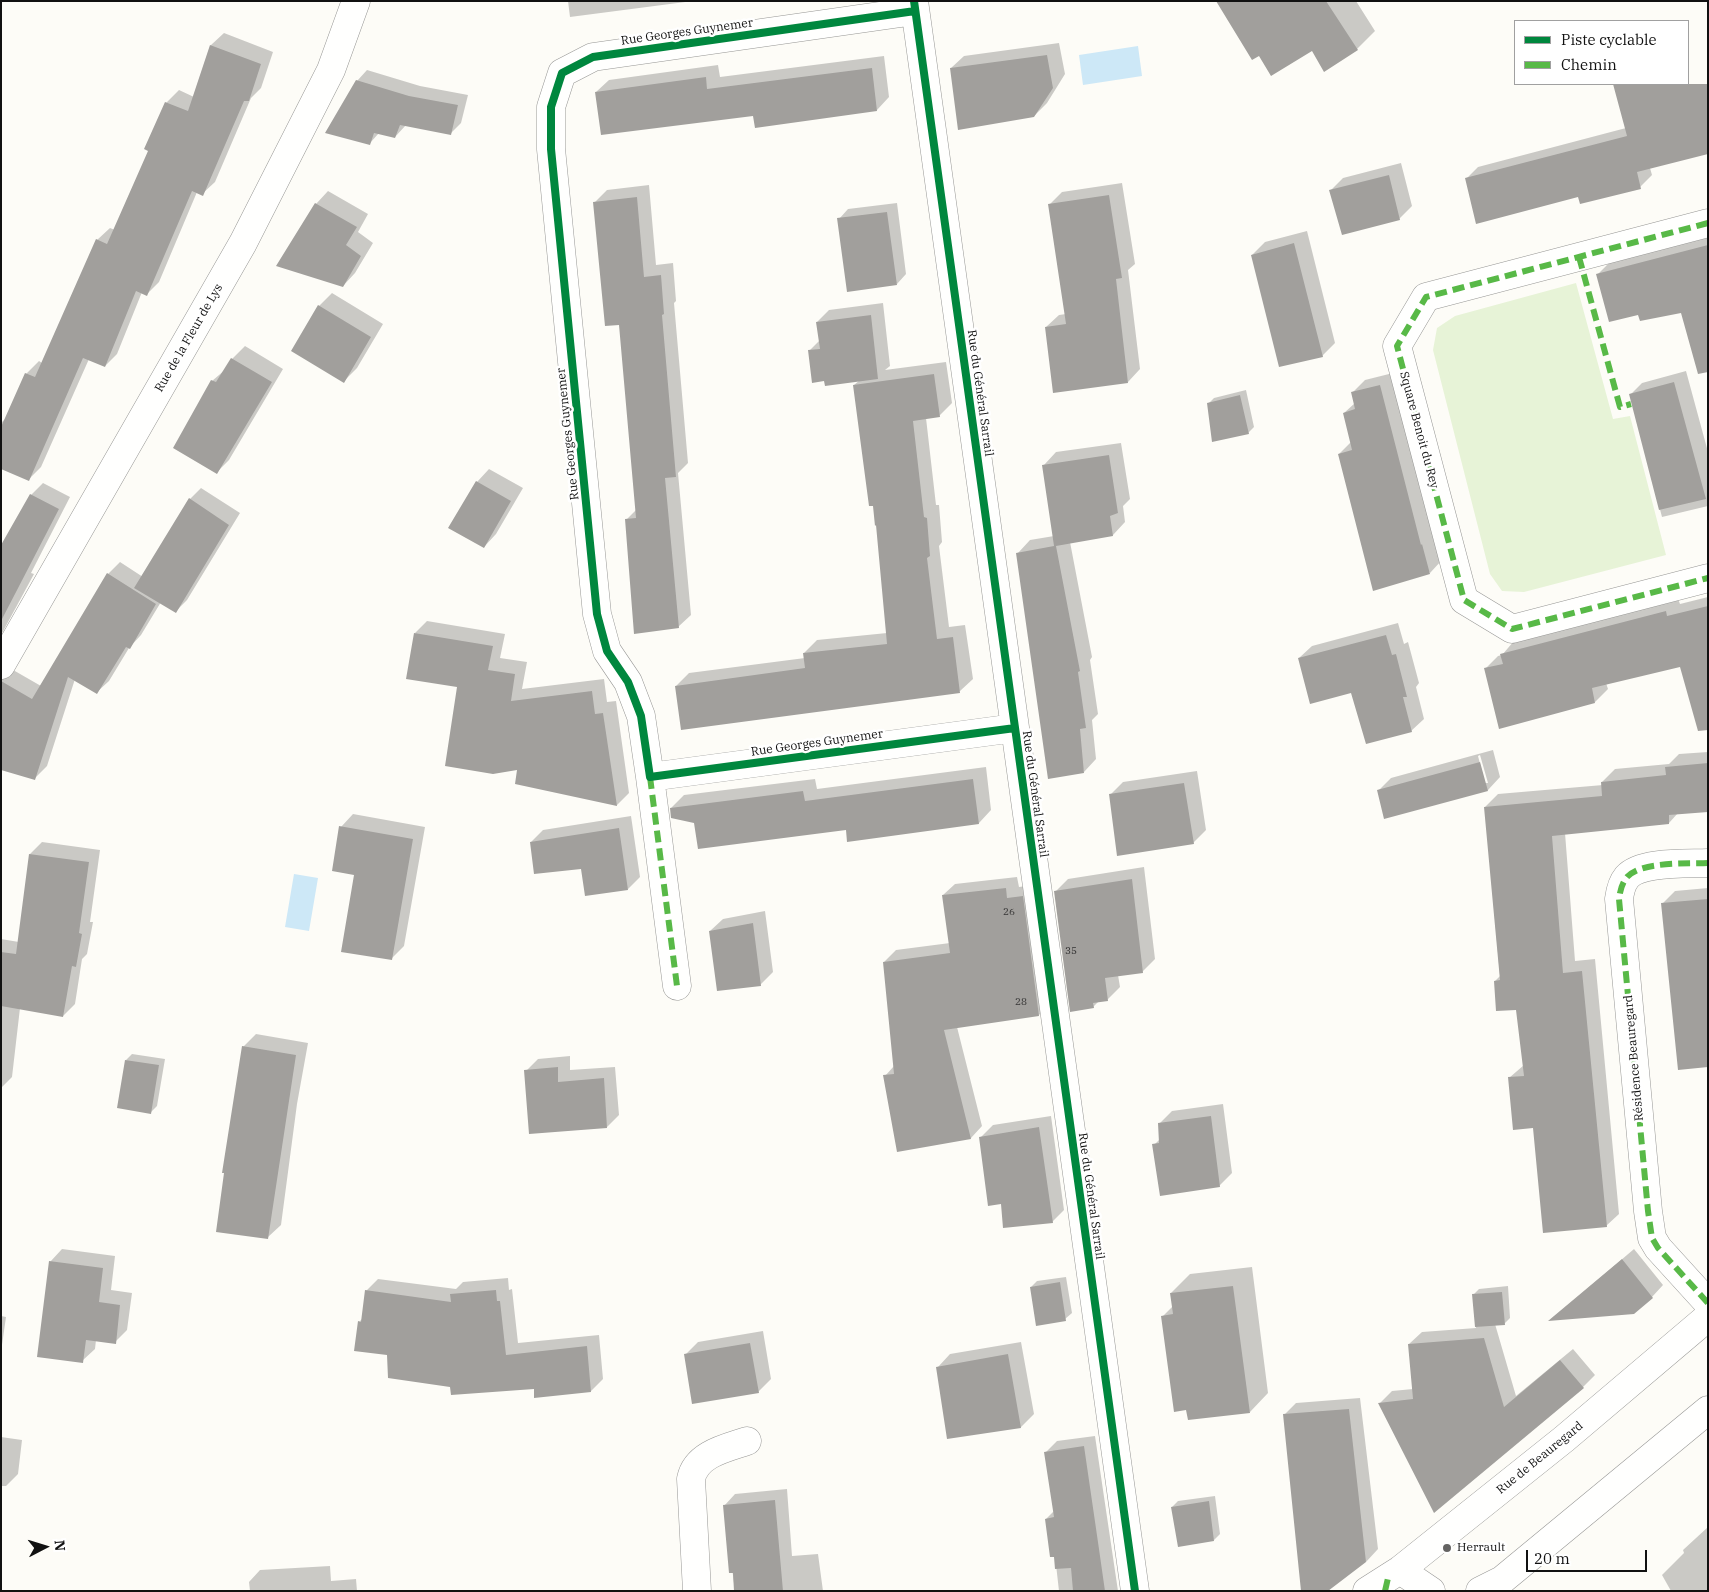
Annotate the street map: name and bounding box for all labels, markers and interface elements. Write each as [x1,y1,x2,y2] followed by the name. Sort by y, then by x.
[620,16,754,48] street label: Rue Georges Guynemer
[1514,20,1689,85] legend
[1561,30,1657,49] text: Piste cyclable
[1561,55,1617,74] text: Chemin
[152,281,226,395] street label: Rue de la Fleur de Lys
[964,329,996,457] street label: Rue du Général Sarrail
[554,367,582,501] street label: Rue Georges Guynemer
[1396,370,1442,490] street label: Square Benoit du Rey
[750,727,884,759] street label: Rue Georges Guynemer
[1019,730,1051,858] street label: Rue du Général Sarrail
[1003,906,1015,918] house number: 26
[1065,945,1077,957] house number: 35
[1621,994,1647,1122] street label: Résidence Beauregard
[1015,996,1027,1008] house number: 28
[1075,1132,1107,1260] street label: Rue du Général Sarrail
[1494,1419,1586,1497] street label: Rue de Beauregard
[20,1522,70,1572] north arrow
[50,1539,69,1552] text: N
[1529,1540,1650,1572] scale bar
[1457,1541,1505,1555] place label: Herrault
[1441,1542,1453,1554] marker: Herrault
[1534,1549,1570,1568] text: 20 m

